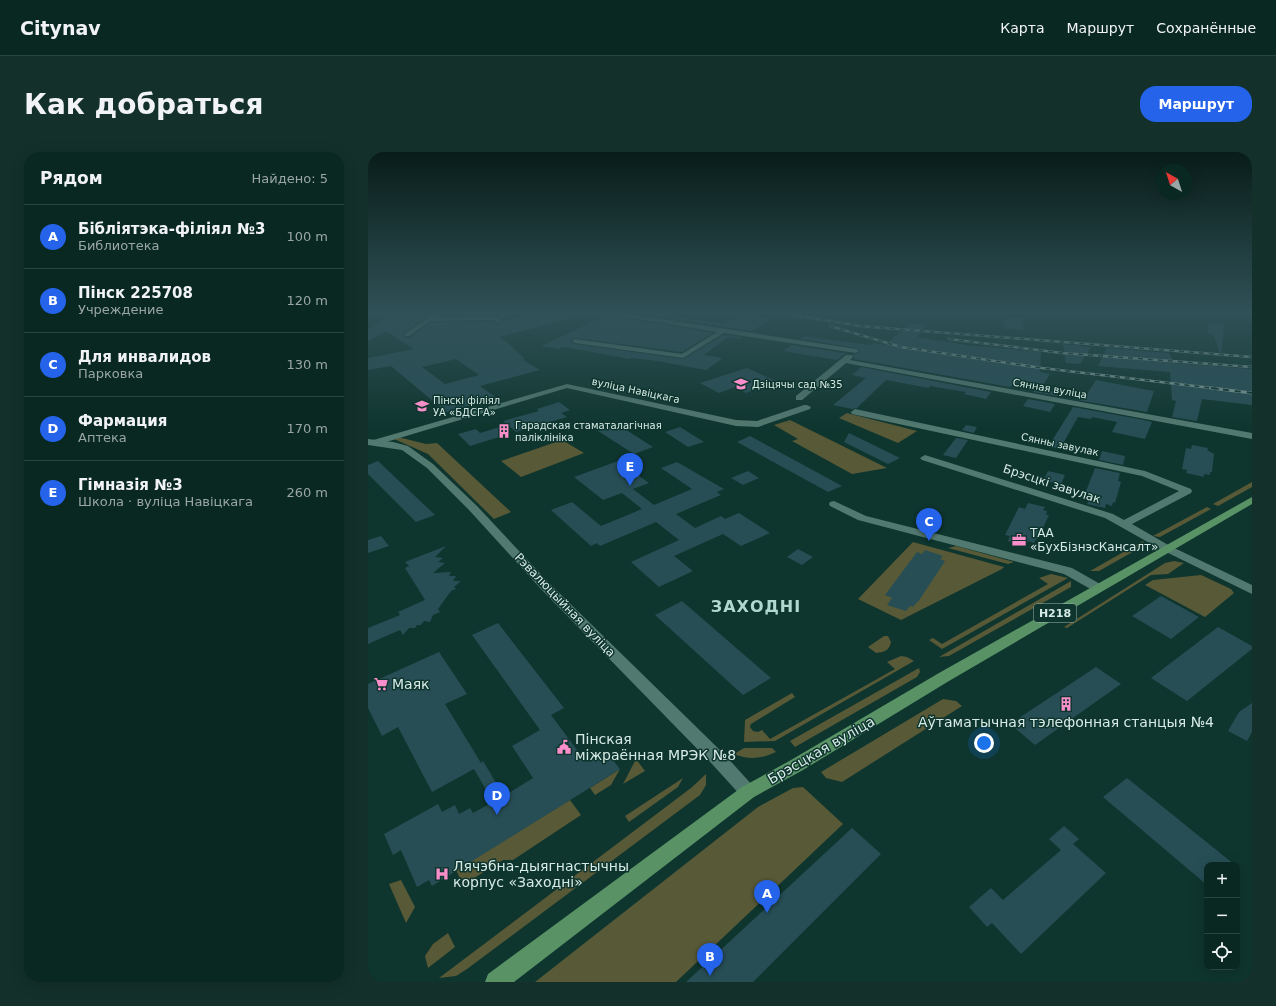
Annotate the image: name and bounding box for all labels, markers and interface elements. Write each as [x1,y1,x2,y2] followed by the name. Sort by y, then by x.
[20,17,101,39] text: Citynav
[1000,20,1044,36] text: Карта
[1066,20,1134,36] text: Маршрут
[1156,20,1256,36] text: Сохранённые
[1140,86,1252,122] button: Маршрут
[24,88,263,121] text: Как добраться
[1156,164,1192,200] north arrow
[40,168,103,188] text: Рядом
[252,171,328,186] text: Найдено: 5
[78,220,265,238] text: Бібліятэка-філіял №3
[48,229,58,244] text: A
[286,229,328,244] text: 100 m
[78,238,160,253] text: Библиотека
[78,284,193,302] text: Пінск 225708
[48,293,58,308] text: B
[286,293,328,308] text: 120 m
[78,302,164,317] text: Учреждение
[78,348,211,366] text: Для инвалидов
[48,357,58,372] text: C
[286,357,328,372] text: 130 m
[78,366,143,381] text: Парковка
[591,376,681,405] street label: вуліца Навіцкага
[733,376,749,392] school or university icon: Дзіцячы сад №35
[1012,377,1088,400] street label: Сянная вуліца
[752,379,843,390] place label: Дзіцячы сад №35
[433,395,500,418] place label: Пінскі філіял УА «БДСГА»
[414,398,430,414] school or university icon: Пінскі філіял УА «БДСГА»
[78,412,167,430] text: Фармация
[515,420,662,443] place label: Гарадская стаматалагічная паліклініка
[48,421,58,436] text: D
[286,421,328,436] text: 170 m
[496,423,512,439] building icon: Гарадская стаматалагічная паліклініка
[78,430,127,445] text: Аптека
[1020,431,1100,458] street label: Сянны завулак
[617,453,643,486] pin: E
[1001,462,1103,506] street label: Брэсцкі завулак
[78,476,183,494] text: Гімназія №3
[49,485,57,500] text: E
[286,485,328,500] text: 260 m
[78,494,253,509] text: Школа · вуліца Навіцкага
[916,508,942,541] pin: C
[1029,526,1158,554] place label: ТАА «БухБізнэсКансалт»
[1011,532,1027,548] office icon: ТАА «БухБізнэсКансалт»
[512,550,618,660] street label: Рэвалюцыйная вуліца
[711,597,801,616] district label: ЗАХОДНІ
[1034,604,1076,622] road number: Н218
[373,676,389,692] supermarket icon: Маяк
[392,676,430,692] place label: Маяк
[1058,696,1074,712] building icon: Аўтаматычная тэлефонная станцыя №4
[765,713,877,787] street label: Брэсцкая вуліца
[918,714,1214,730] place label: Аўтаматычная тэлефонная станцыя №4
[575,731,736,763] place label: Пінская міжраённая МРЭК №8
[974,733,994,753] your location
[556,739,572,755] public building icon: Пінская міжраённая МРЭК №8
[484,782,510,815] pin: D
[453,858,629,890] place label: Лячэбна-дыягнастычны корпус «Заходні»
[1204,862,1240,970] map controls
[1204,862,1240,898] button: +
[434,866,450,882] hospital icon: Лячэбна-дыягнастычны корпус «Заходні»
[754,880,780,913] pin: A
[1204,898,1240,934] button: −
[1204,934,1240,970] button: locate
[697,943,723,976] pin: B

